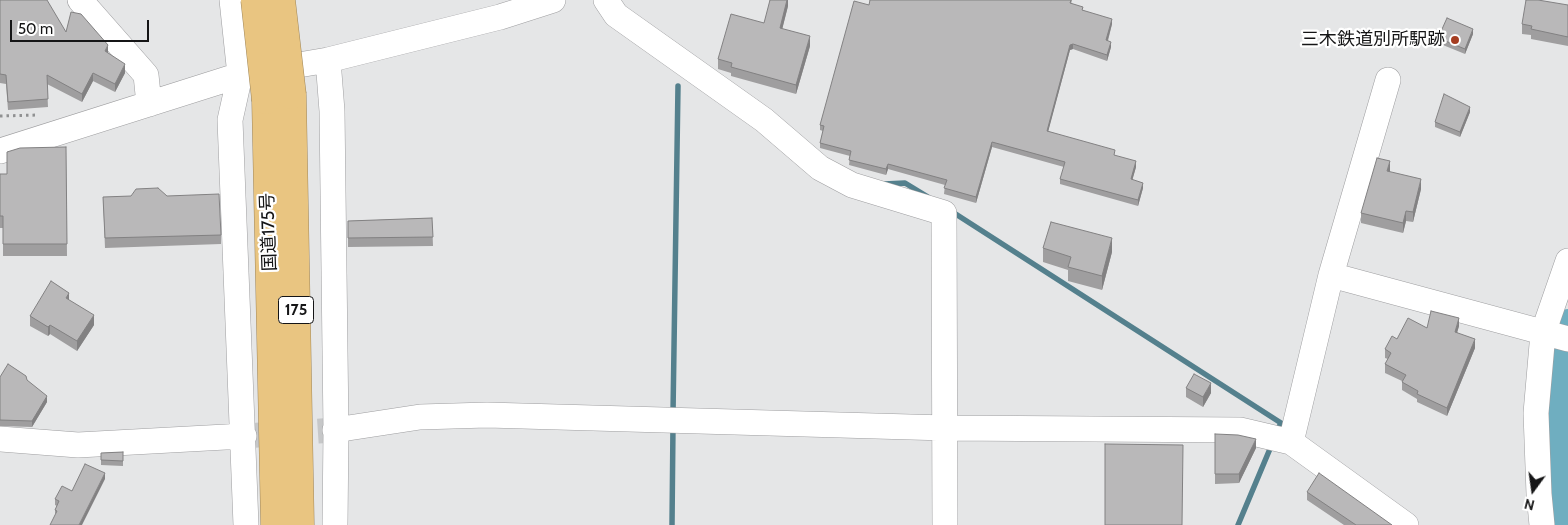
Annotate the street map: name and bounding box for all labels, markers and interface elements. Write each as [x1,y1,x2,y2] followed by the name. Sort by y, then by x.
[12,10,151,42] scale bar
[18,20,53,38] text: 50 m
[1301,29,1445,51] place label: 三木鉄道別所駅跡
[1449,34,1461,46] marker: 三木鉄道別所駅跡
[257,192,281,272] street label: 国道175号
[278,296,314,324] road number: 175
[1508,465,1558,515] north arrow
[1522,495,1536,514] text: N

